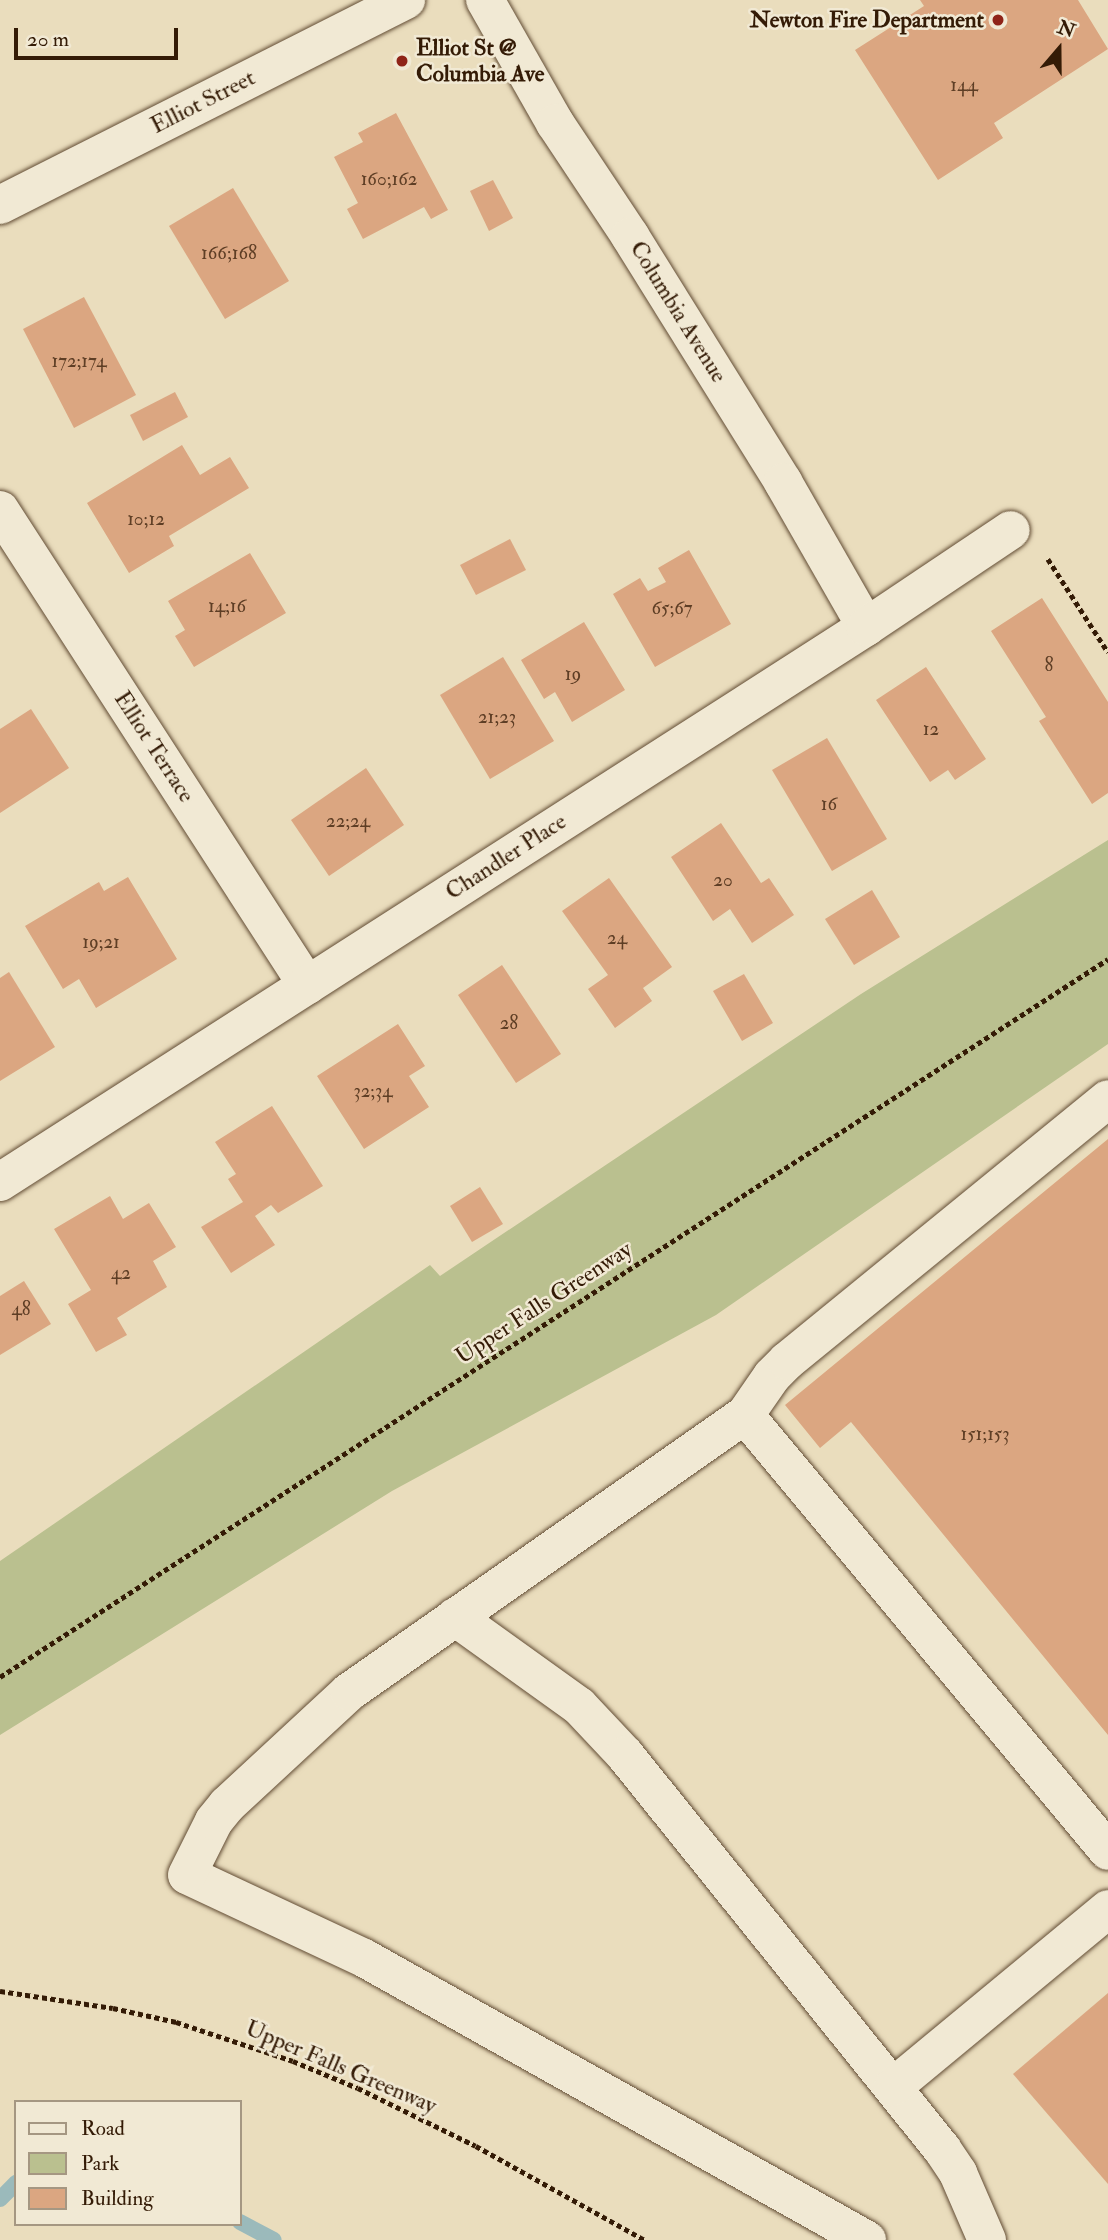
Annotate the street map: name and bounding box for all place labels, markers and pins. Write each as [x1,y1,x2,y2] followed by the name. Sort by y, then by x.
[750,6,984,34] place label: Newton Fire Department
[990,12,1006,28] marker: Newton Fire Department
[416,34,544,88] place label: Elliot St @ Columbia Ave
[394,53,410,69] marker: Elliot St @ Columbia Ave

